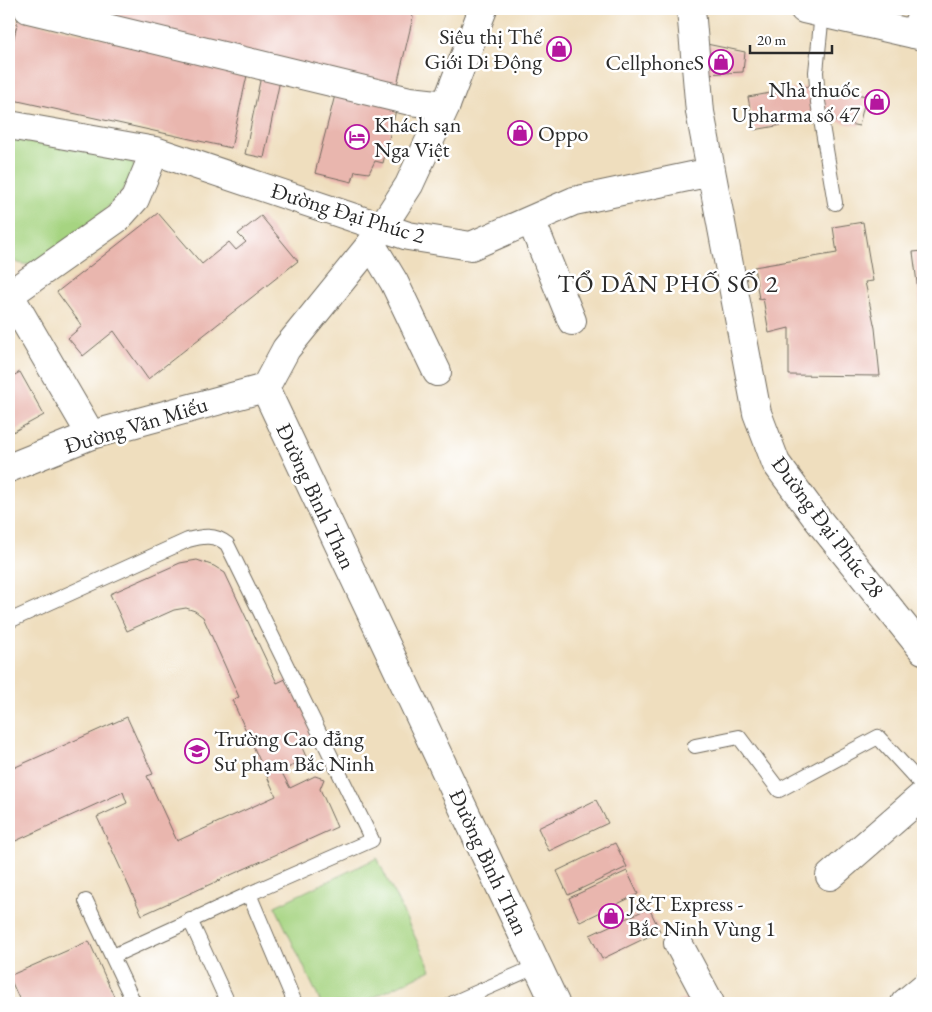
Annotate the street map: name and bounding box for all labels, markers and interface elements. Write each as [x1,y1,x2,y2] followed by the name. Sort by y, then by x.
[425,22,543,76] place label: Siêu thị Thế Giới Di Động
[750,22,832,54] scale bar
[757,30,786,49] text: 20 m
[546,36,572,62] shop icon: Siêu thị Thế Giới Di Động
[606,48,704,77] place label: CellphoneS
[708,49,734,75] shop icon: CellphoneS
[731,75,860,129] place label: Nhà thuốc Upharma số 47
[864,89,890,115] shop icon: Nhà thuốc Upharma số 47
[374,110,462,164] place label: Khách sạn Nga Việt
[538,119,589,148] place label: Oppo
[507,120,533,146] shop icon: Oppo
[344,124,370,150] hotel icon: Khách sạn Nga Việt
[267,176,429,250] street label: Đường Đại Phúc 2
[557,267,779,299] district label: TỔ DÂN PHỐ SỐ 2
[61,389,212,461] street label: Đường Văn Miếu
[270,418,363,574] street label: Đường Bình Than
[765,450,891,604] street label: Đường Đại Phúc 28
[214,724,375,778] place label: Trường Cao đẳng Sư phạm Bắc Ninh
[184,738,210,764] school or university icon: Trường Cao đẳng Sư phạm Bắc Ninh
[443,784,536,940] street label: Đường Bình Than
[626,889,776,943] place label: J&T Express - Bắc Ninh Vùng 1
[598,903,624,929] shop icon: J&T Express - Bắc Ninh Vùng 1

